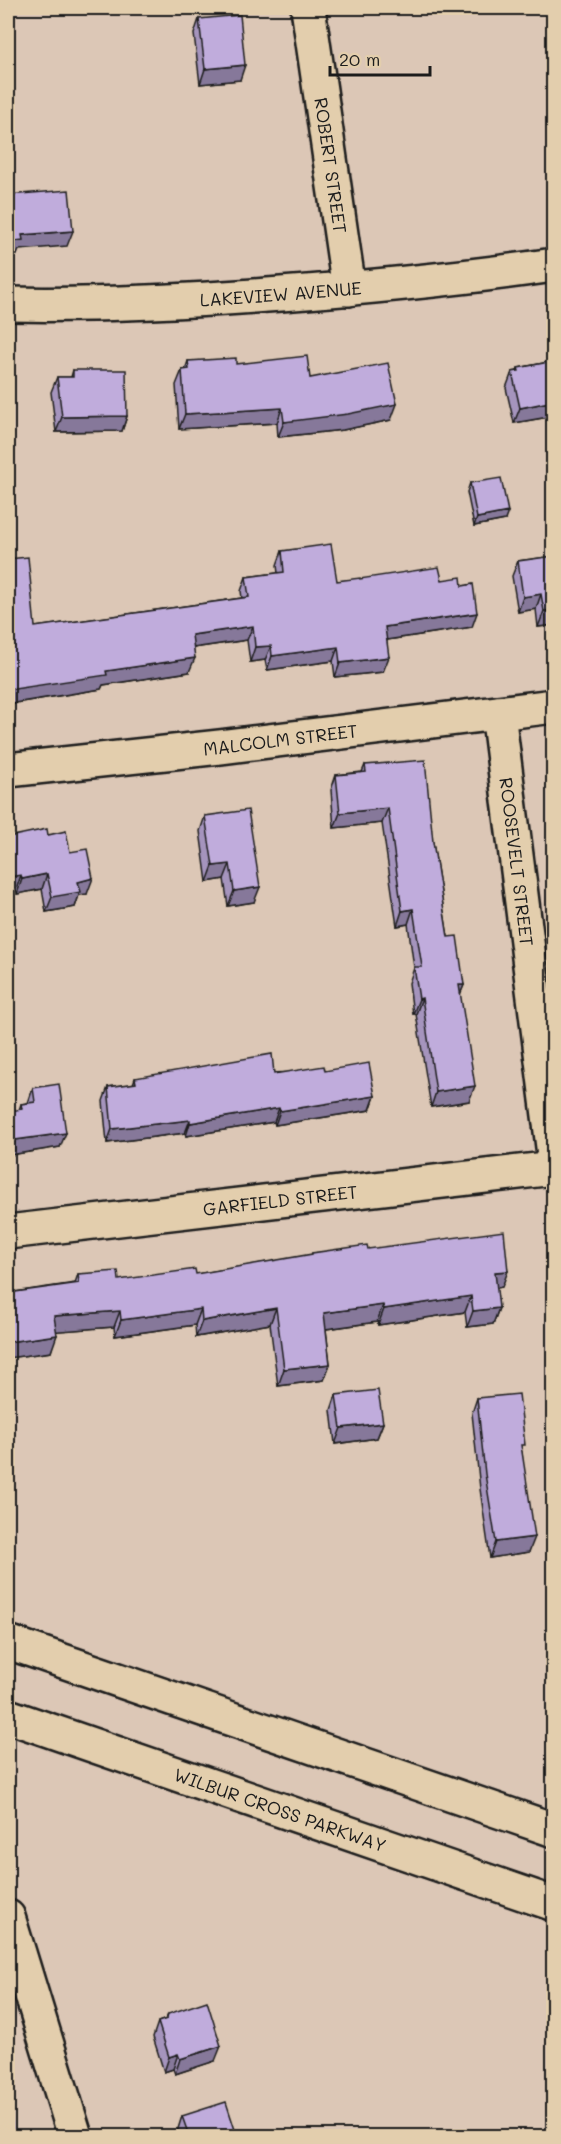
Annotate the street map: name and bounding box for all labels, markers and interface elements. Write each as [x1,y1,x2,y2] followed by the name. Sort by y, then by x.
[330,39,430,77] scale bar
[339,47,380,71] text: 20 m
[309,96,353,235] street label: ROBERT STREET
[199,275,362,312] street label: LAKEVIEW AVENUE
[202,718,359,761] street label: MALCOLM STREET
[494,776,539,948] street label: ROOSEVELT STREET
[201,1179,359,1221] street label: GARFIELD STREET
[171,1762,390,1857] street label: WILBUR CROSS PARKWAY

